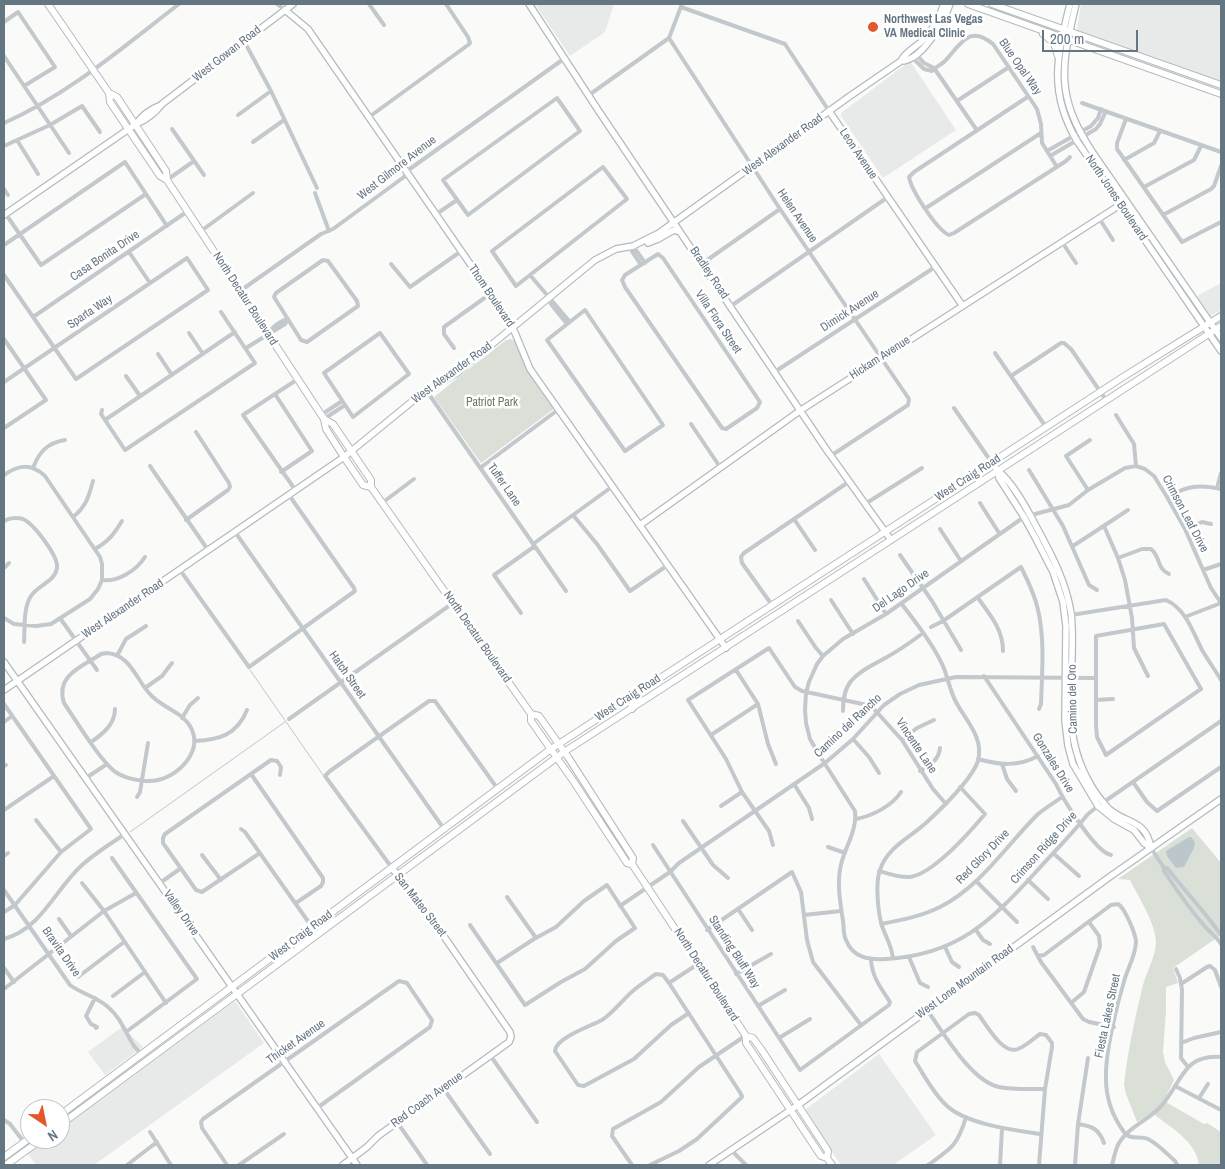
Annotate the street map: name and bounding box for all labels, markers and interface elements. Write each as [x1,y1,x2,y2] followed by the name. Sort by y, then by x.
[884,13,983,41] place label: Northwest Las Vegas VA Medical Clinic
[866,20,880,34] marker: Northwest Las Vegas VA Medical Clinic
[1045,20,1141,52] scale bar
[190,23,264,85] street label: West Gowan Road
[1050,28,1084,49] text: 200 m
[995,36,1045,98] street label: Blue Opal Way
[740,111,826,179] street label: West Alexander Road
[836,126,880,182] street label: Leon Avenue
[355,133,439,203] street label: West Gilmore Avenue
[1082,152,1150,244] street label: North Jones Boulevard
[774,186,820,246] street label: Helen Avenue
[68,228,142,284] street label: Casa Bonita Drive
[686,244,732,302] street label: Bradley Road
[209,250,281,348] street label: North Decatur Boulevard
[465,262,517,330] street label: Thom Boulevard
[818,287,882,335] street label: Dimick Avenue
[692,288,744,356] street label: Villa Flora Street
[65,292,115,332] street label: Sparta Way
[847,333,913,383] street label: Hickam Avenue
[409,339,495,407] street label: West Alexander Road
[466,396,518,410] park label: Patriot Park
[933,451,1003,505] street label: West Craig Road
[484,461,524,509] street label: Tuffer Lane
[1159,473,1211,555] street label: Crimson Leaf Drive
[870,566,932,616] street label: Del Lago Drive
[79,576,167,642] street label: West Alexander Road
[440,589,514,685] street label: North Decatur Boulevard
[325,648,369,702] street label: Hatch Street
[1065,664,1081,734] street label: Camino del Oro
[593,671,663,725] street label: West Craig Road
[811,691,885,761] street label: Camino del Rancho
[892,716,940,776] street label: Vincente Lane
[1029,730,1077,796] street label: Gonzales Drive
[1008,809,1080,887] street label: Crimson Ridge Drive
[953,827,1013,887] street label: Red Glory Drive
[391,870,449,940] street label: San Mateo Street
[160,887,202,939] street label: Valley Drive
[267,908,335,964] street label: West Craig Road
[705,913,763,991] street label: Standing Bluff Way
[39,924,83,980] street label: Bravita Drive
[670,926,742,1024] street label: North Decatur Boulevard
[913,942,1017,1022] street label: West Lone Mountain Road
[1092,973,1124,1059] street label: Fiesta Lakes Street
[264,1017,328,1067] street label: Thicket Avenue
[388,1069,466,1131] street label: Red Coach Avenue
[20,1099,70,1149] north arrow
[44,1126,61,1145] text: N

